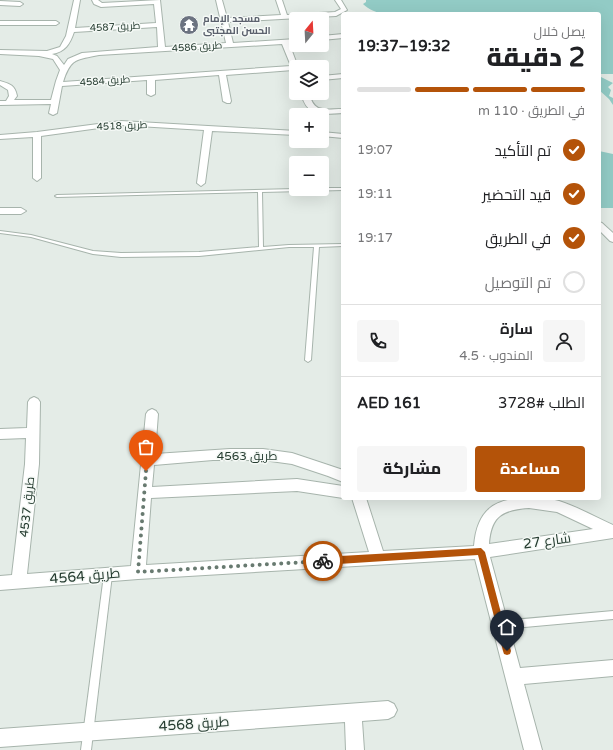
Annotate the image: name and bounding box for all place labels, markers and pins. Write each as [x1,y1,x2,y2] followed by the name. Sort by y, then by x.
[203,13,271,37] place label: مسجد الإمام الحسن المجتبى
[178,14,200,36] temple icon: مسجد الإمام الحسن المجتبى
[129,430,163,471] pin
[490,610,524,651] pin

